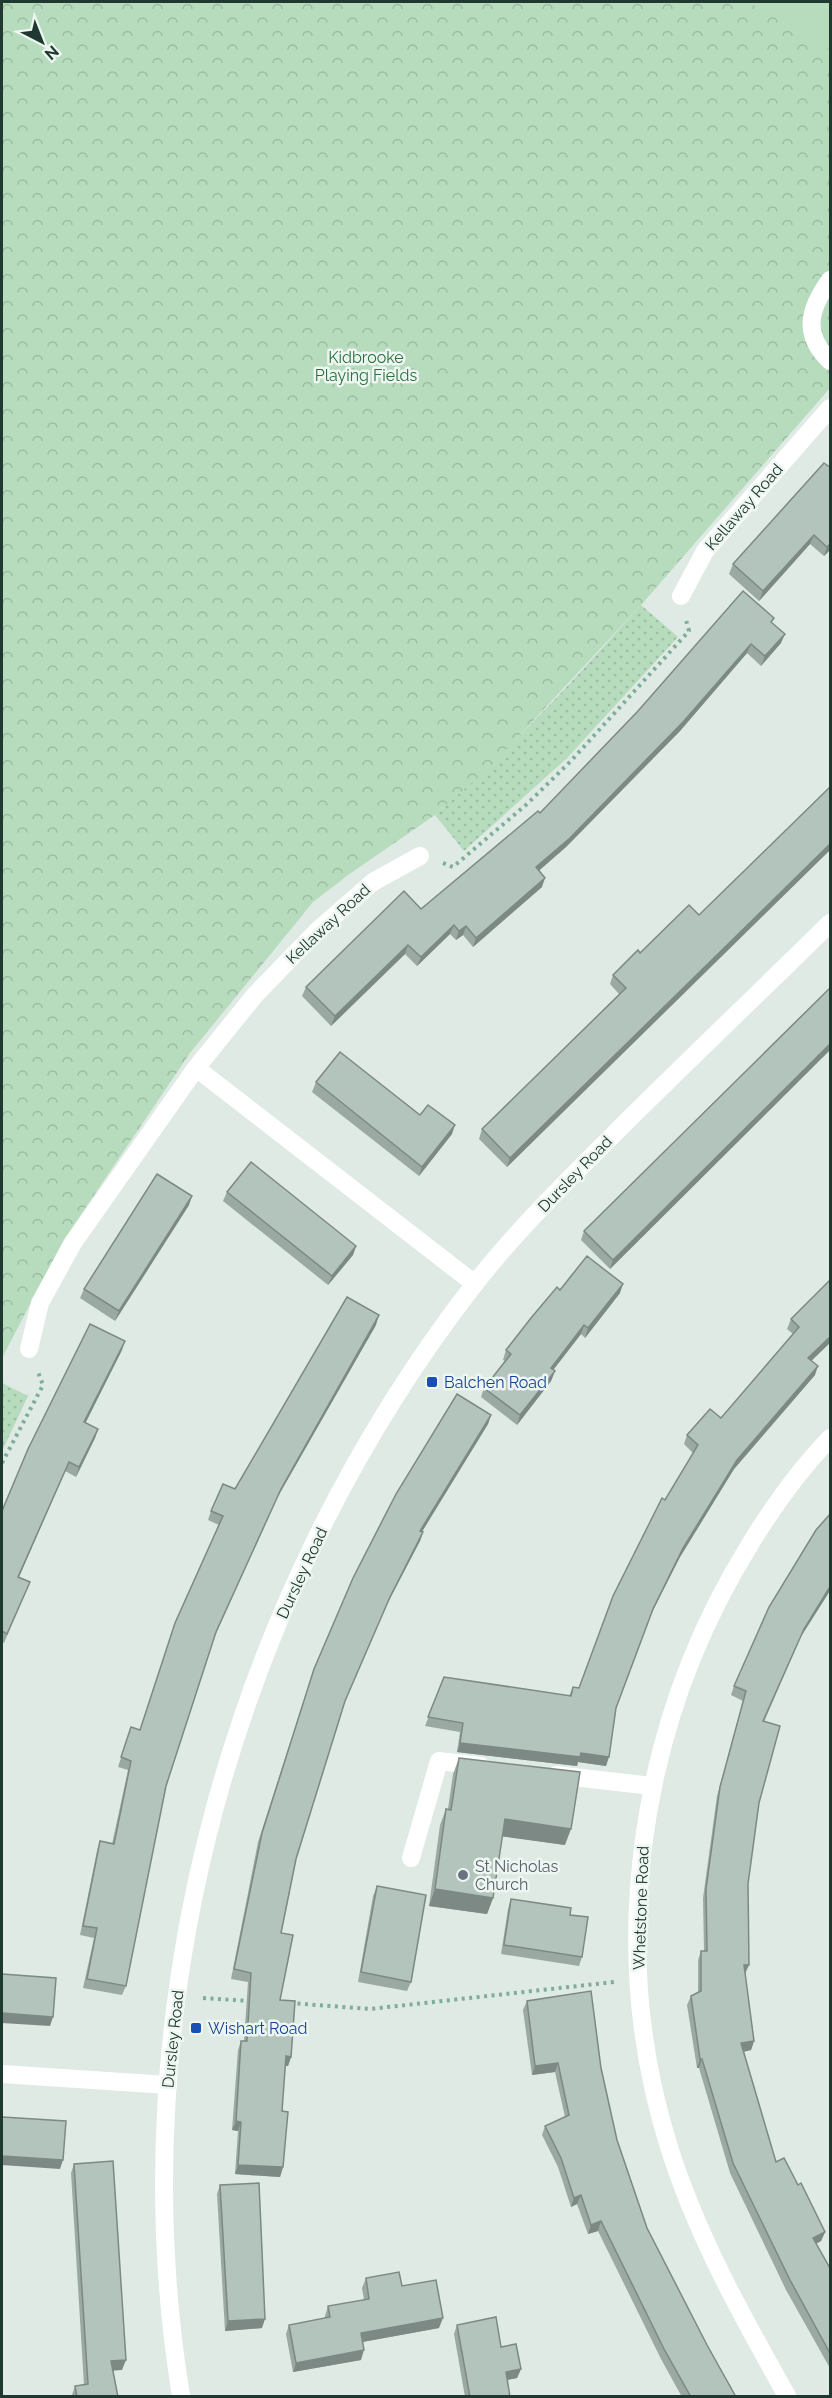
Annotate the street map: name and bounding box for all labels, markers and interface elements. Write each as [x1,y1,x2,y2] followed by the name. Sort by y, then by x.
[12,12,72,72] north arrow
[41,42,63,64] text: N
[315,348,418,385] park label: Kidbrooke Playing Fields
[701,460,787,554] street label: Kellaway Road
[282,880,374,968] street label: Kellaway Road
[534,1132,616,1216] street label: Dursley Road
[444,1373,547,1392] place label: Balchen Road
[425,1375,439,1389] marker: Balchen Road
[273,1524,331,1622] street label: Dursley Road
[629,1845,653,1970] street label: Whetstone Road
[475,1857,559,1894] place label: St Nicholas Church
[456,1868,470,1882] marker: St Nicholas Church
[158,1989,188,2089] street label: Dursley Road
[208,2019,307,2038] place label: Wishart Road
[189,2021,203,2035] marker: Wishart Road

